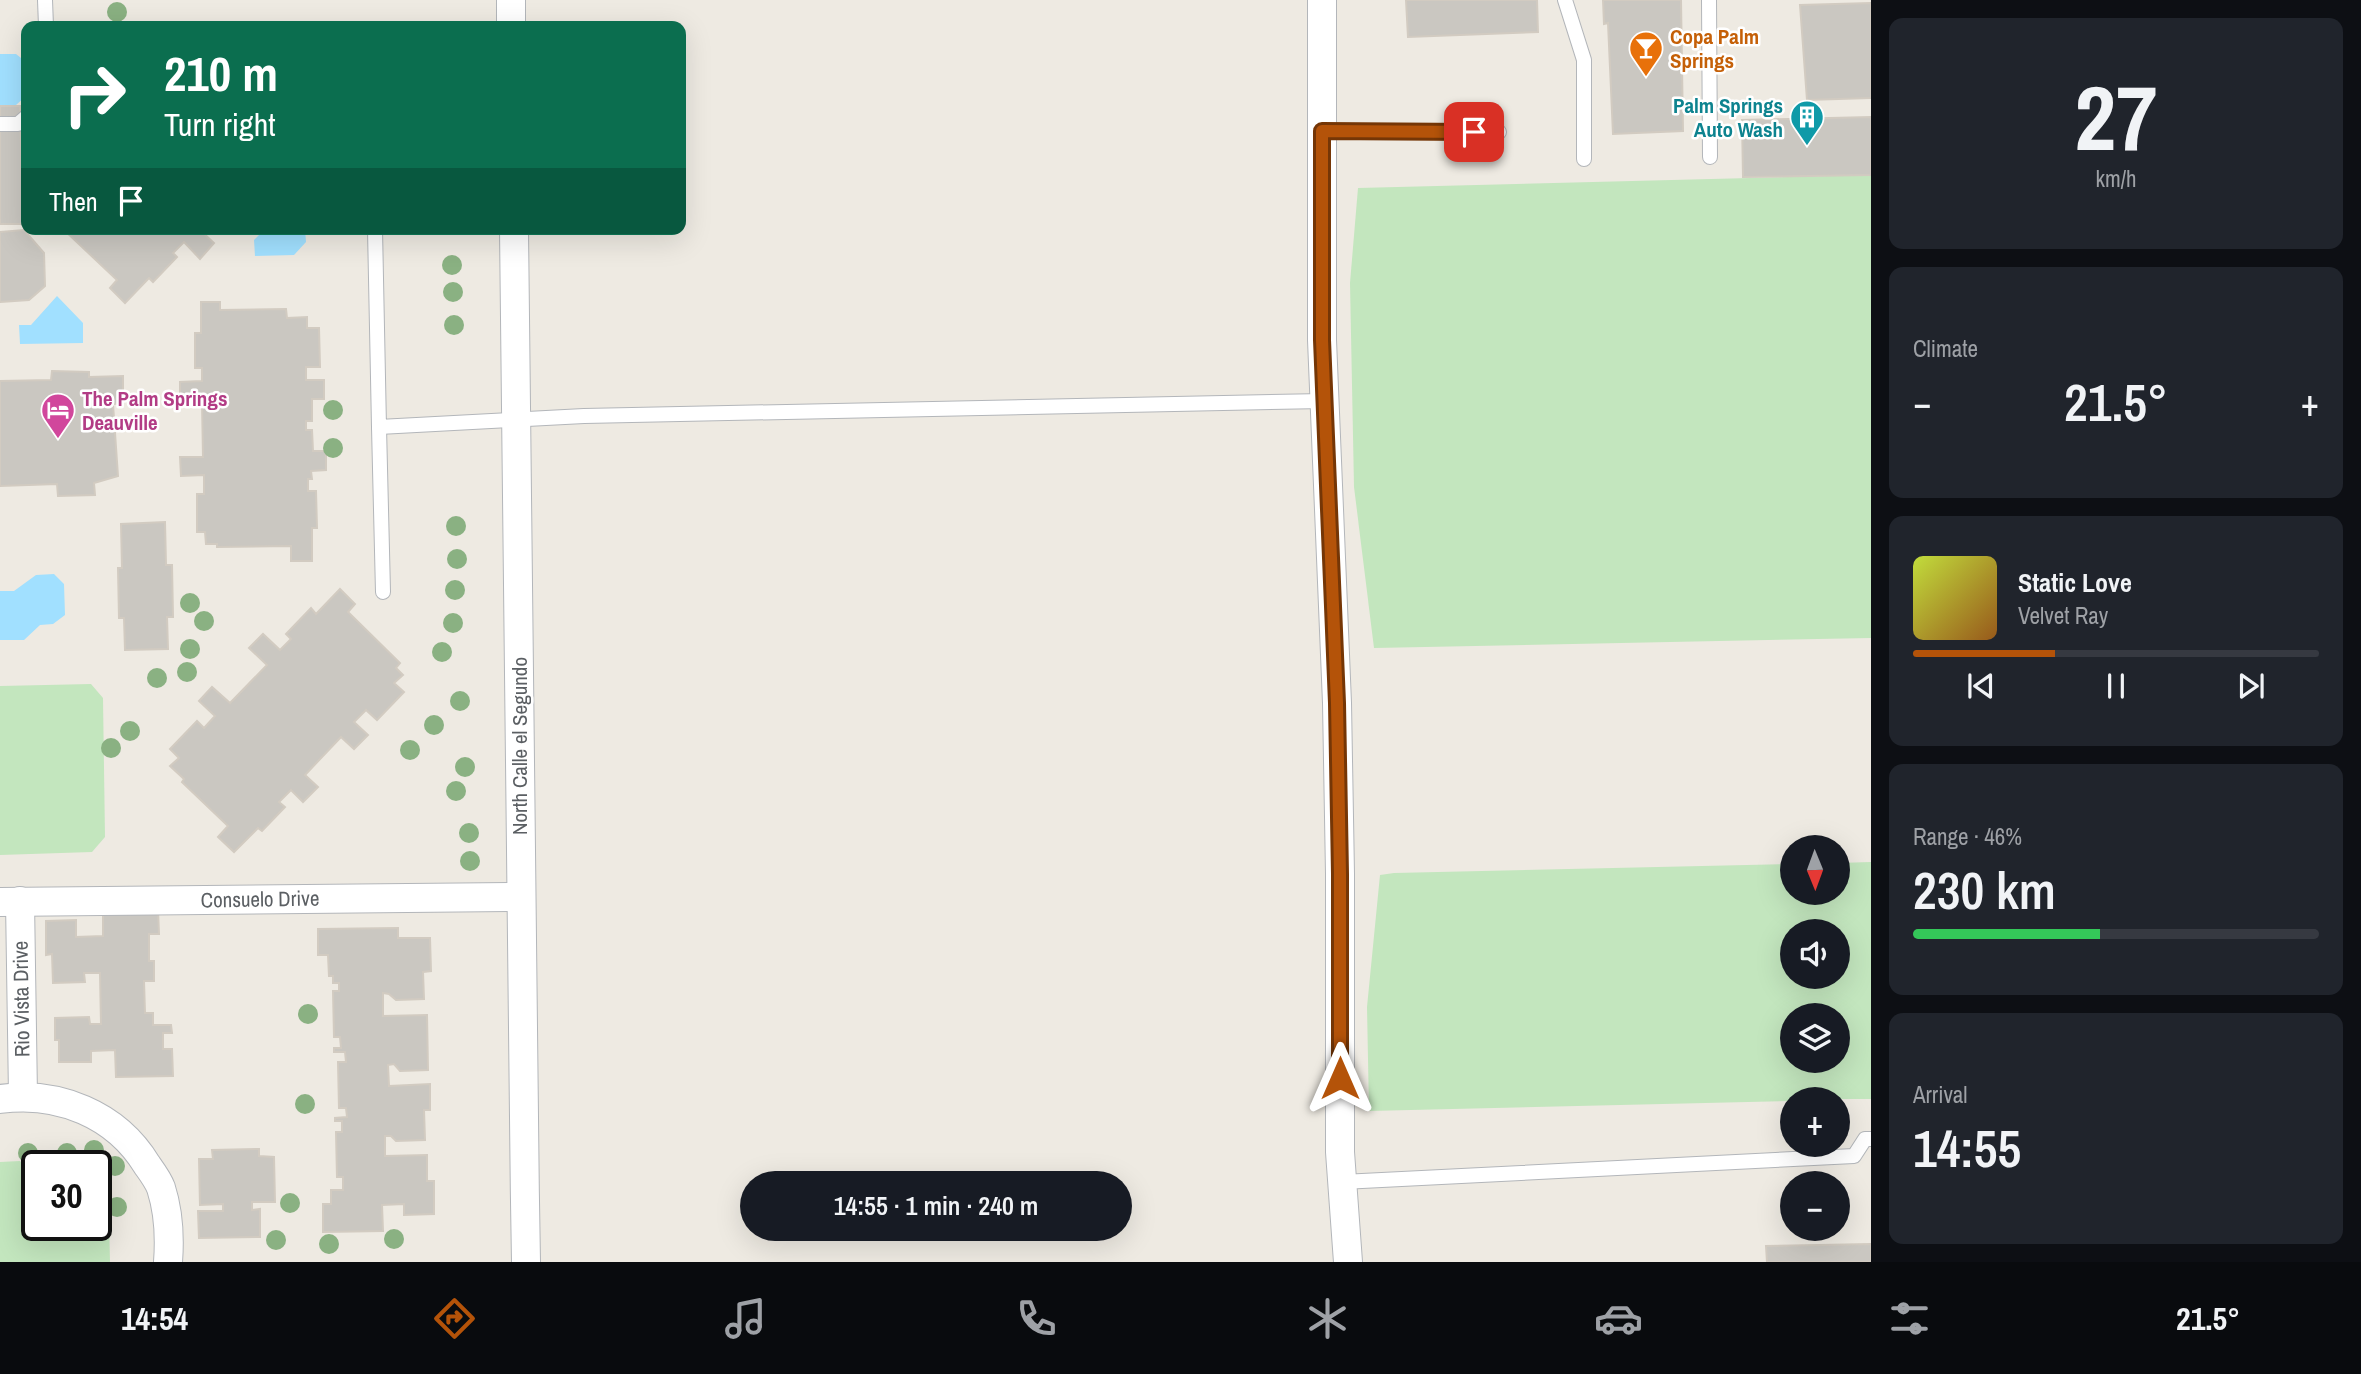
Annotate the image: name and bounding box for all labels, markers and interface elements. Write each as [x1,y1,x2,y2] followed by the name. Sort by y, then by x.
[1670,22,1759,75] place label: Copa Palm Springs
[1627,29,1665,78] bar icon: Copa Palm Springs
[164,40,278,106] text: 210 m
[49,49,140,140] icon: right
[2075,56,2158,178] text: 27
[1673,91,1783,144] place label: Palm Springs Auto Wash
[1788,98,1826,147] building icon: Palm Springs Auto Wash
[1444,102,1504,162] pin
[164,103,276,146] text: Turn right
[1455,113,1493,151] icon: arrive
[2096,163,2136,194] text: km/h
[112,182,150,220] icon: arrive
[49,184,98,219] text: Then
[1913,333,1978,364] text: Climate
[2064,367,2168,437] text: 21.5°
[1913,377,1931,428] text: −
[2301,377,2319,428] text: +
[82,384,227,437] place label: The Palm Springs Deauville
[39,391,77,440] hotel icon: The Palm Springs Deauville
[2018,565,2132,600] text: Static Love
[2018,600,2108,631] text: Velvet Ray
[505,657,534,835] street label: North Calle el Segundo
[1962,667,2000,705] icon: previous
[2097,667,2135,705] icon: pause
[2232,667,2270,705] icon: next
[1913,821,2022,852] text: Range · 46%
[1780,835,1850,905] north arrow
[1780,835,1850,1241] map controls
[1913,855,2056,925] text: 230 km
[200,883,320,915] street label: Consuelo Drive
[1780,919,1850,989] button: sound
[5,941,37,1057] street label: Rio Vista Drive
[1780,1003,1850,1073] button: layers
[1303,1041,1377,1115] position arrow
[1913,1079,1968,1110] text: Arrival
[1780,1087,1850,1157] button: +
[1913,1113,2021,1183] text: 14:55
[21,1150,112,1241] speed limit sign: 30
[1780,1171,1850,1241] button: −
[834,1188,1038,1223] text: 14:55 · 1 min · 240 m
[430,1294,479,1343] icon: directions
[721,1294,770,1343] icon: music
[1012,1294,1061,1343] icon: phone
[1303,1294,1352,1343] icon: climate
[1594,1294,1643,1343] icon: car
[1885,1294,1934,1343] icon: filters
[121,1297,188,1340] text: 14:54
[2176,1297,2240,1340] text: 21.5°

